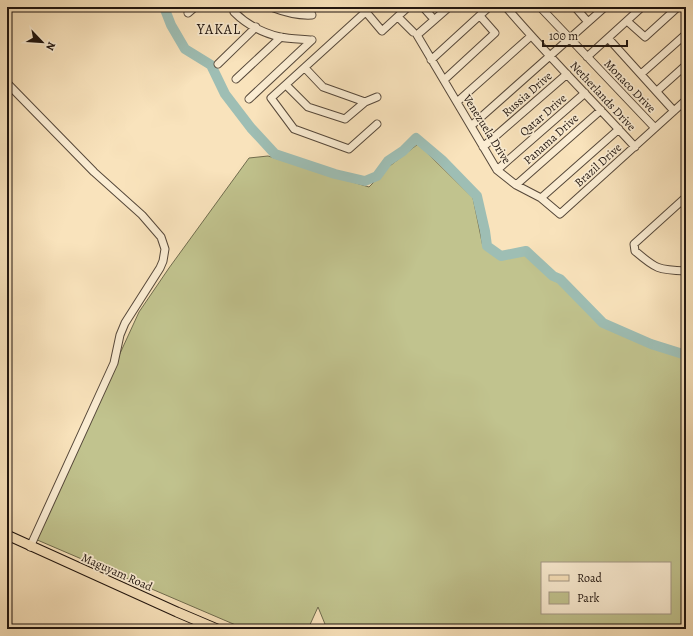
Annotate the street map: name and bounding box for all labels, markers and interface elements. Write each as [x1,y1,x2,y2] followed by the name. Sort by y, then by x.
[196,20,241,39] district label: YAKAL
[22,22,62,62] north arrow
[543,22,627,48] scale bar
[549,28,578,44] text: 100 m
[42,39,59,53] text: N
[601,56,659,116] street label: Monaco Drive
[567,58,639,134] street label: Netherlands Drive
[499,68,555,120] street label: Russia Drive
[459,90,515,167] street label: Venezuela Drive
[516,90,570,140] street label: Qatar Drive
[520,110,582,168] street label: Panama Drive
[571,140,625,190] street label: Brazil Drive
[79,549,156,595] street label: Maguyam Road
[541,562,671,614] legend
[577,570,603,586] text: Road
[577,590,600,606] text: Park

